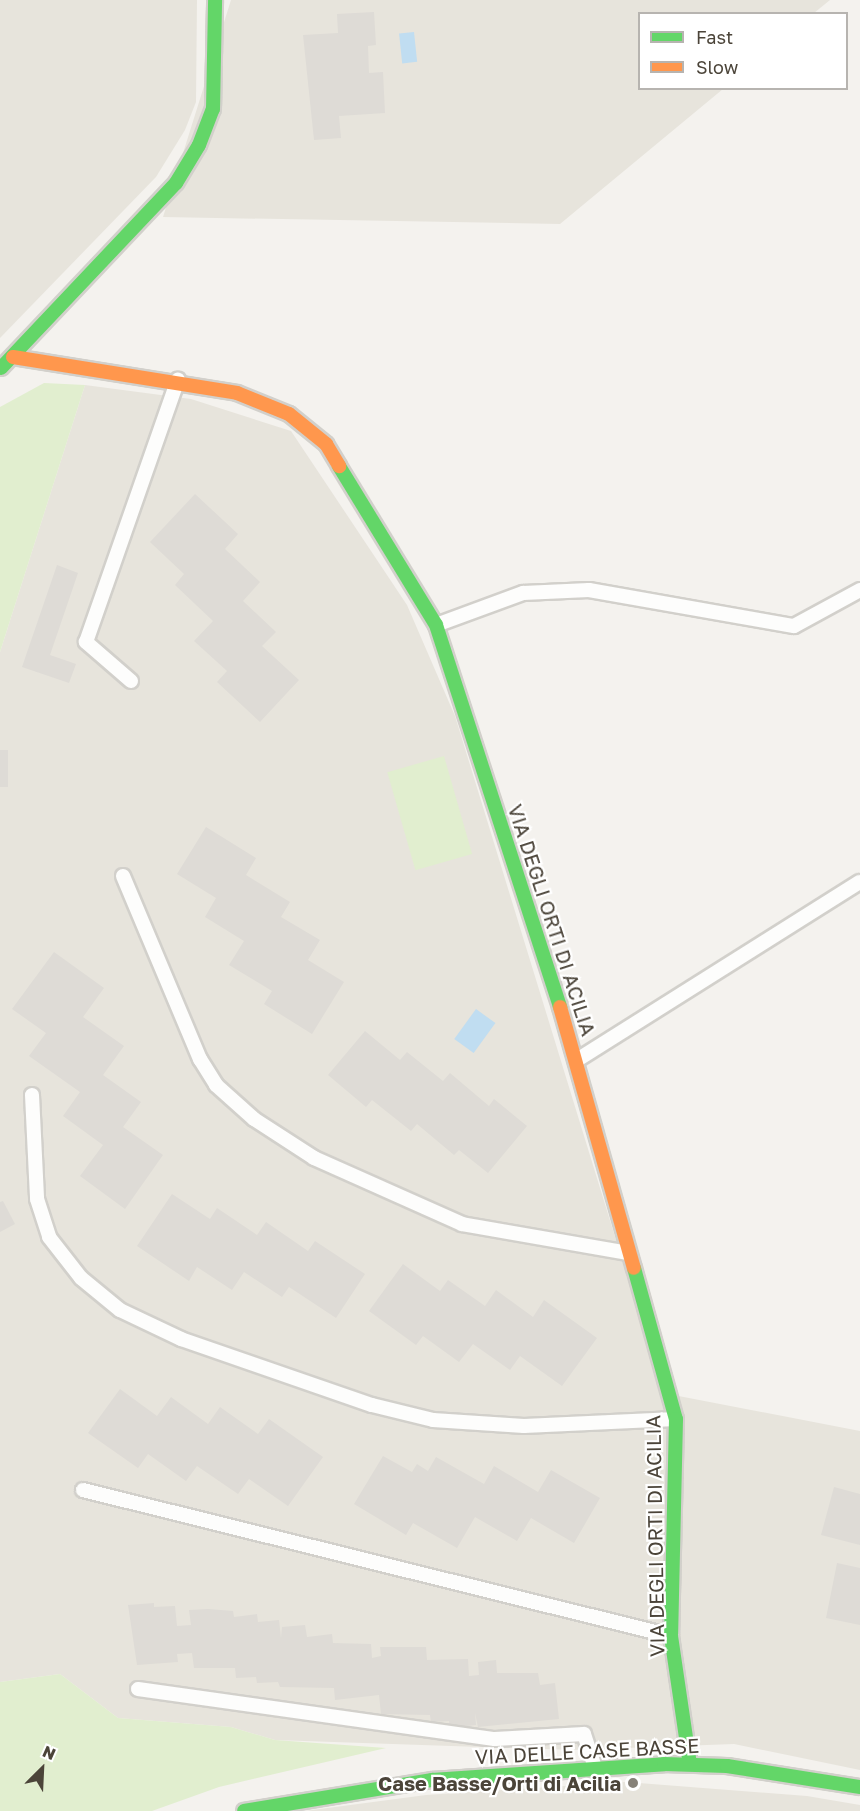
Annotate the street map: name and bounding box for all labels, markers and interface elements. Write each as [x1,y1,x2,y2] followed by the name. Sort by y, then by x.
[638,12,848,90] legend
[696,26,733,48] text: Fast
[696,56,738,78] text: Slow
[503,801,601,1039] street label: VIA DEGLI ORTI DI ACILIA
[641,1415,669,1657] street label: VIA DEGLI ORTI DI ACILIA
[474,1733,700,1769] street label: VIA DELLE CASE BASSE
[12,1739,72,1799] north arrow
[40,1741,59,1764] text: N
[378,1771,621,1795] place label: Case Basse/Orti di Acilia
[626,1776,640,1790] marker: Case Basse/Orti di Acilia

